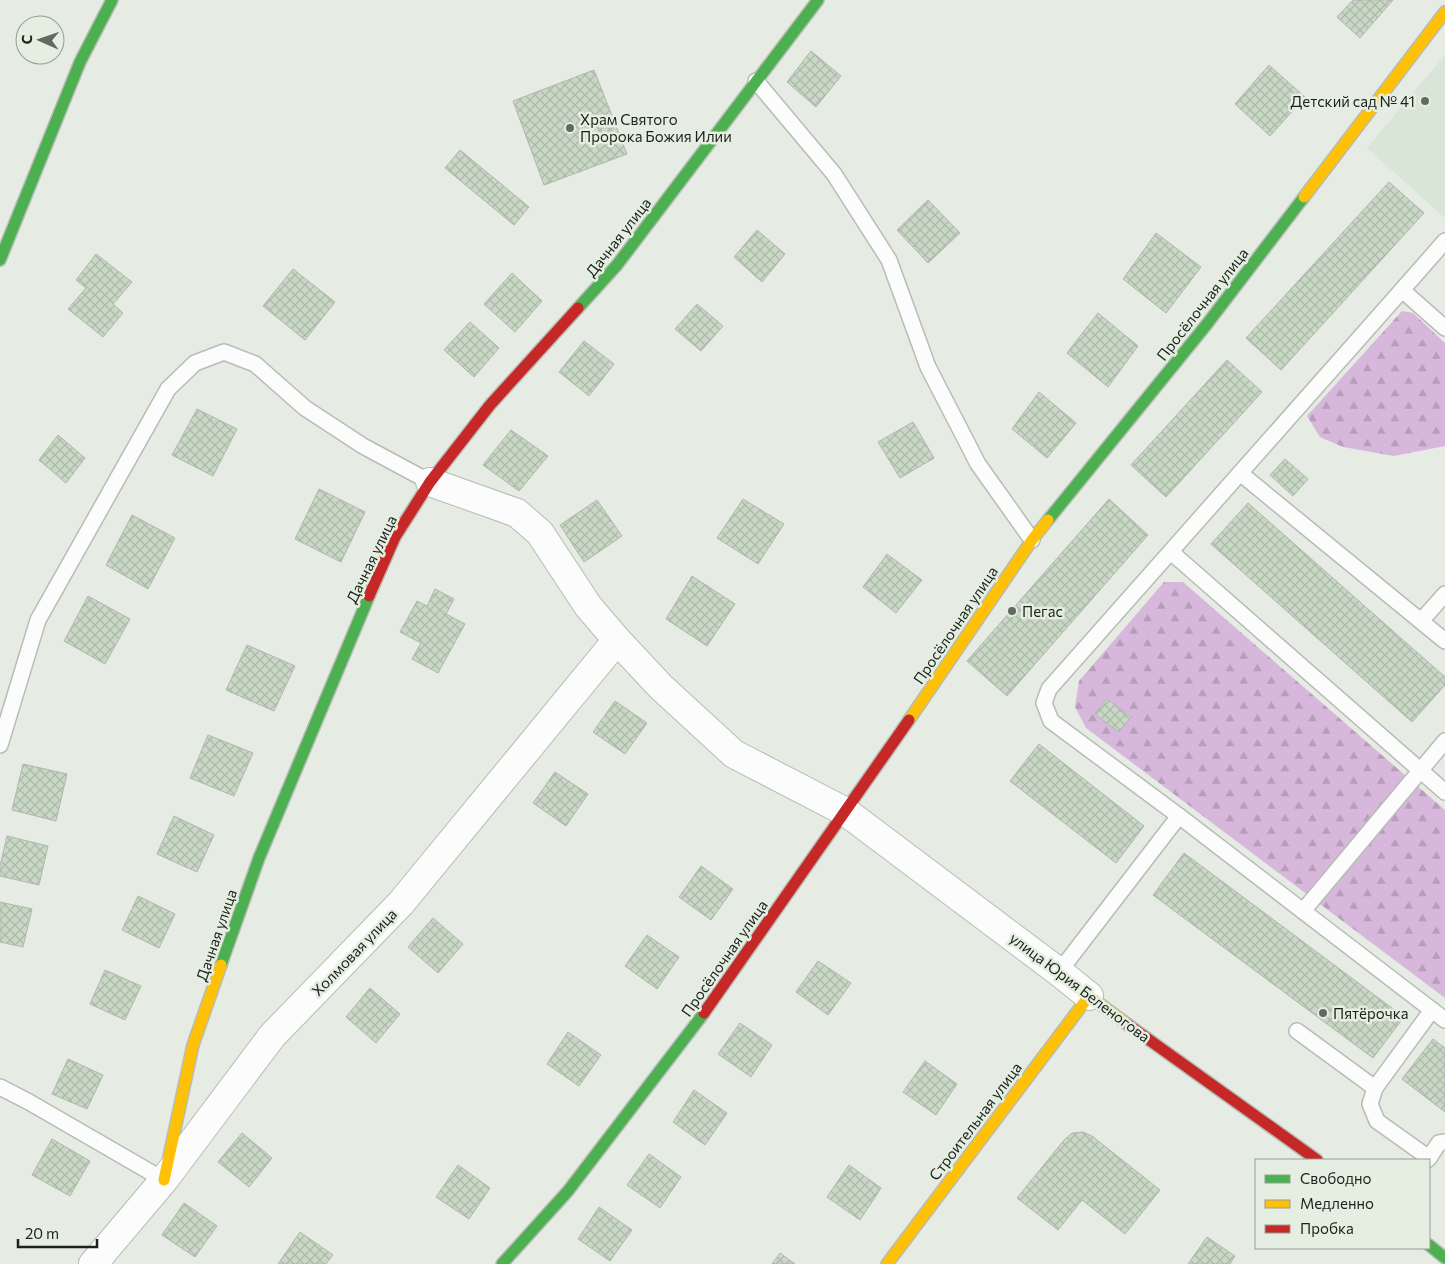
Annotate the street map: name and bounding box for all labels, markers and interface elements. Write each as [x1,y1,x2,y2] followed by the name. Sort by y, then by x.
[15,15,65,65] north arrow
[18,34,35,45] text: С
[1291,92,1415,110] place label: Детский сад № 41
[1419,95,1431,107] marker: Детский сад № 41
[580,110,732,145] place label: Храм Святого Пророка Божия Илии
[564,122,576,134] marker: Храм Святого Пророка Божия Илии
[581,194,655,280] street label: Дачная улица
[1152,244,1252,364] street label: Просёлочная улица
[342,512,400,606] street label: Дачная улица
[909,563,1001,687] street label: Просёлочная улица
[1022,602,1063,620] place label: Пегас
[1006,605,1018,617] marker: Пегас
[192,887,240,983] street label: Дачная улица
[677,896,771,1020] street label: Просёлочная улица
[308,905,400,999] street label: Холмовая улица
[1006,928,1154,1046] street label: улица Юрия Беленогова
[1333,1004,1408,1022] place label: Пятёрочка
[1317,1007,1329,1019] marker: Пятёрочка
[925,1059,1025,1183] street label: Строительная улица
[1255,1159,1430,1249] legend
[1300,1169,1371,1187] text: Свободно
[1300,1194,1374,1212] text: Медленно
[18,1216,96,1248] scale bar
[1300,1219,1354,1237] text: Пробка
[25,1224,59,1242] text: 20 m

